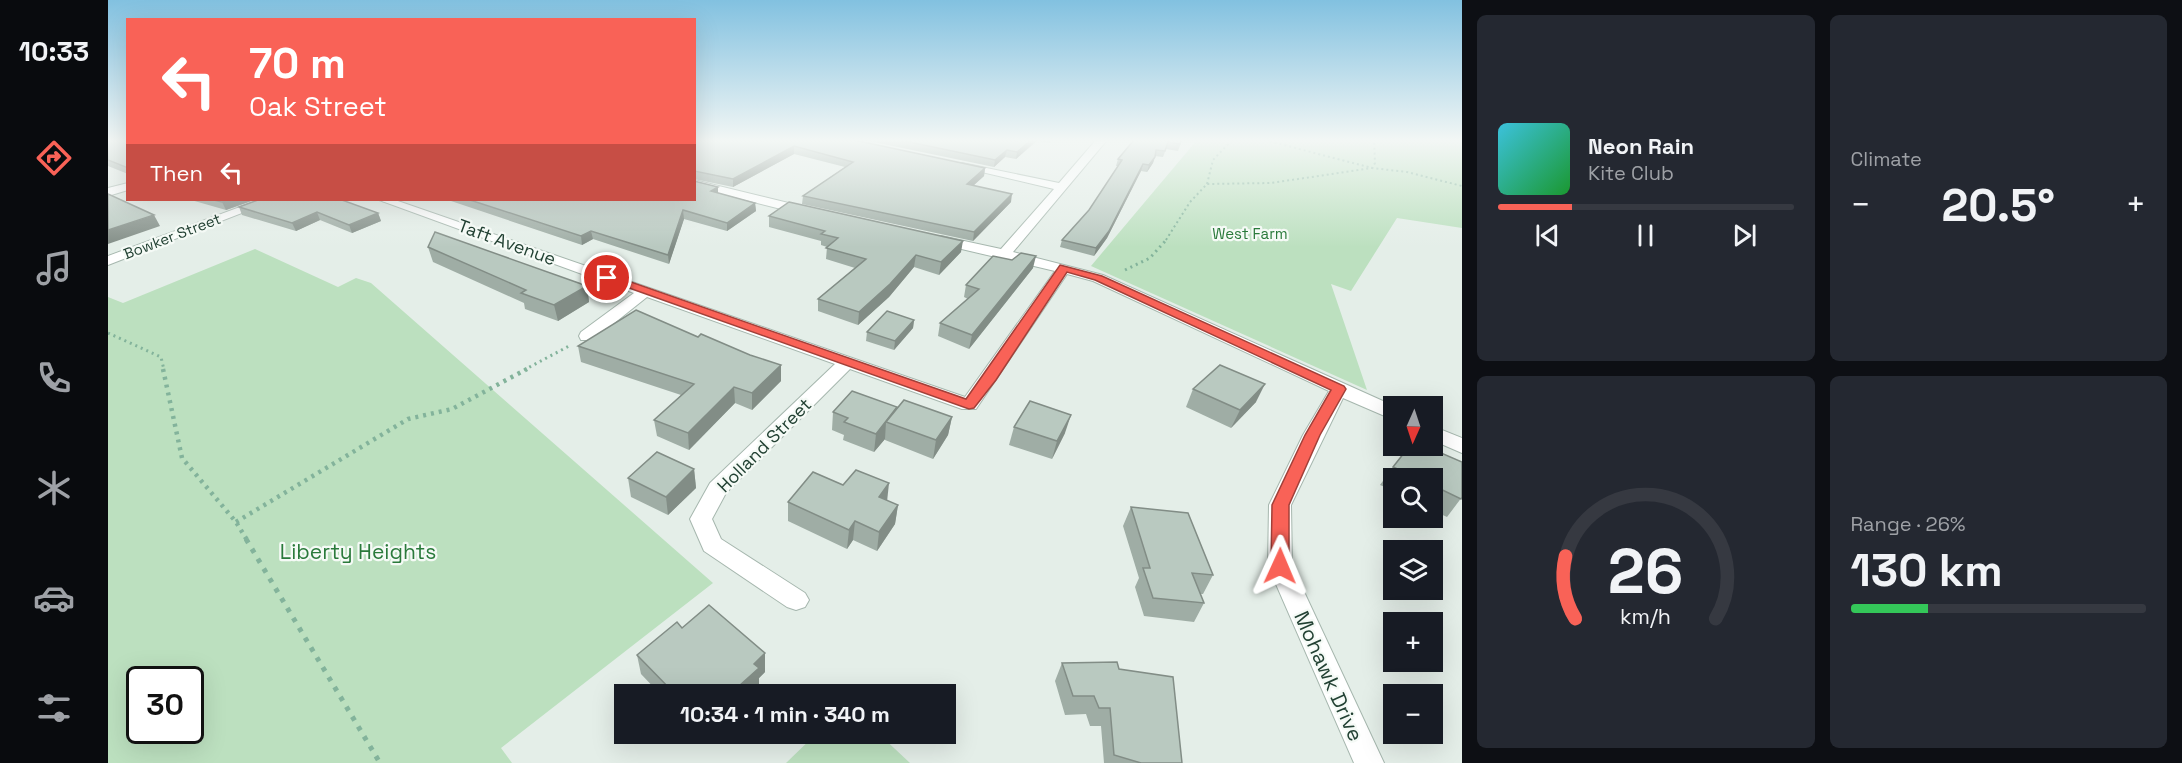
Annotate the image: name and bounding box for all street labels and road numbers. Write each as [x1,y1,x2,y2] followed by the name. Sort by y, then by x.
[121,209,224,263] street label: Bowker Street
[455,214,559,270] street label: Taft Avenue
[712,393,816,497] street label: Holland Street
[1288,607,1370,745] street label: Mohawk Drive

